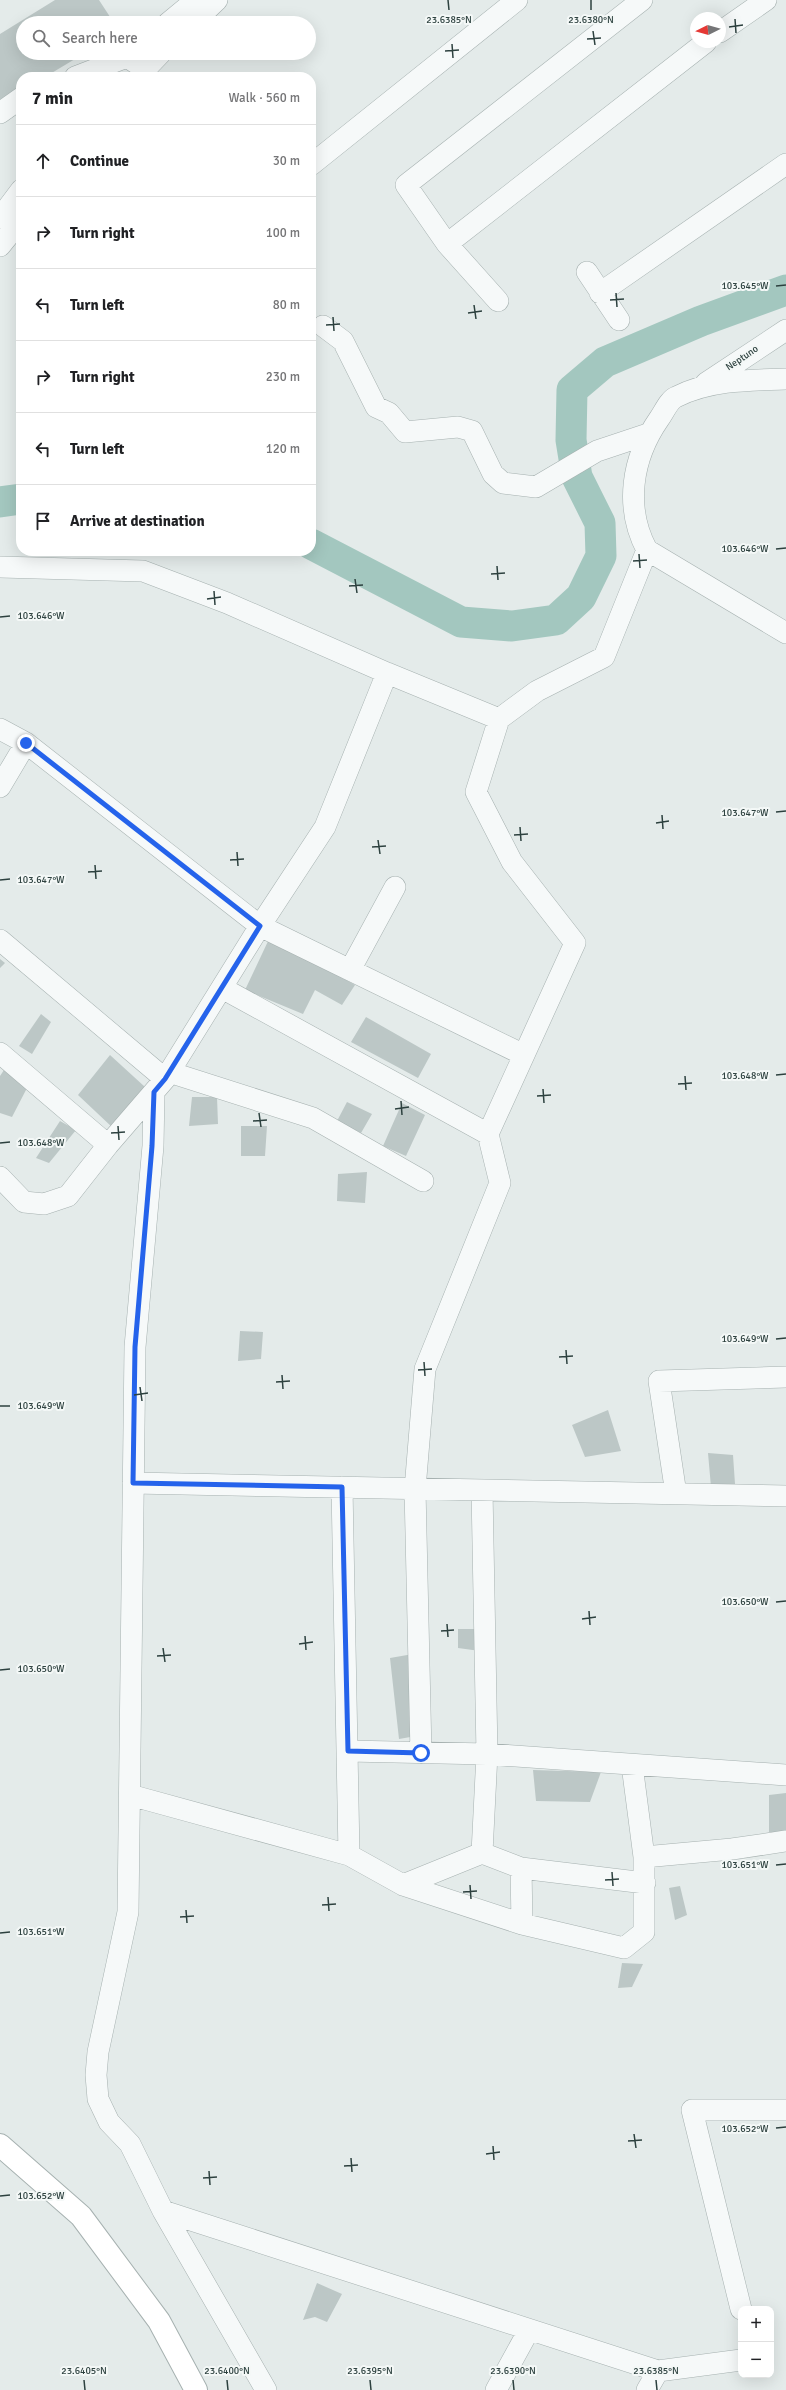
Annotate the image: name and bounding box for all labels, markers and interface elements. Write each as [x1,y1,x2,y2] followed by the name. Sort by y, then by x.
[690,12,726,48] north arrow
[426,14,472,26] text: 23.6385°N
[568,14,614,26] text: 23.6380°N
[16,16,316,60] search box
[30,27,52,49] icon: search
[62,29,138,47] text: Search here
[32,88,73,109] text: 7 min
[229,90,300,106] text: Walk · 560 m
[32,150,54,172] icon: ahead
[70,152,129,170] text: Continue
[273,153,300,169] text: 30 m
[32,222,54,244] icon: right
[70,224,135,242] text: Turn right
[266,225,300,241] text: 100 m
[721,280,769,292] text: 103.645°W
[32,294,54,316] icon: left
[70,296,124,314] text: Turn left
[273,297,300,313] text: 80 m
[723,343,761,373] street label: Neptuno
[32,366,54,388] icon: right
[70,368,135,386] text: Turn right
[266,369,300,385] text: 230 m
[32,438,54,460] icon: left
[70,440,124,458] text: Turn left
[266,441,300,457] text: 120 m
[32,510,54,532] icon: arrive
[70,512,205,530] text: Arrive at destination
[721,543,769,555] text: 103.646°W
[17,610,65,622] text: 103.646°W
[17,734,35,752] route end
[721,807,769,819] text: 103.647°W
[17,874,65,886] text: 103.647°W
[721,1070,769,1082] text: 103.648°W
[17,1137,65,1149] text: 103.648°W
[721,1333,769,1345] text: 103.649°W
[17,1400,65,1412] text: 103.649°W
[721,1596,769,1608] text: 103.650°W
[17,1663,65,1675] text: 103.650°W
[412,1744,430,1762] route start
[721,1859,769,1871] text: 103.651°W
[17,1926,65,1938] text: 103.651°W
[721,2123,769,2135] text: 103.652°W
[17,2190,65,2202] text: 103.652°W
[738,2306,774,2378] map controls
[738,2306,774,2342] button: +
[738,2342,774,2378] button: −
[61,2365,107,2377] text: 23.6405°N
[204,2365,250,2377] text: 23.6400°N
[347,2365,393,2377] text: 23.6395°N
[490,2365,536,2377] text: 23.6390°N
[633,2365,679,2377] text: 23.6385°N

